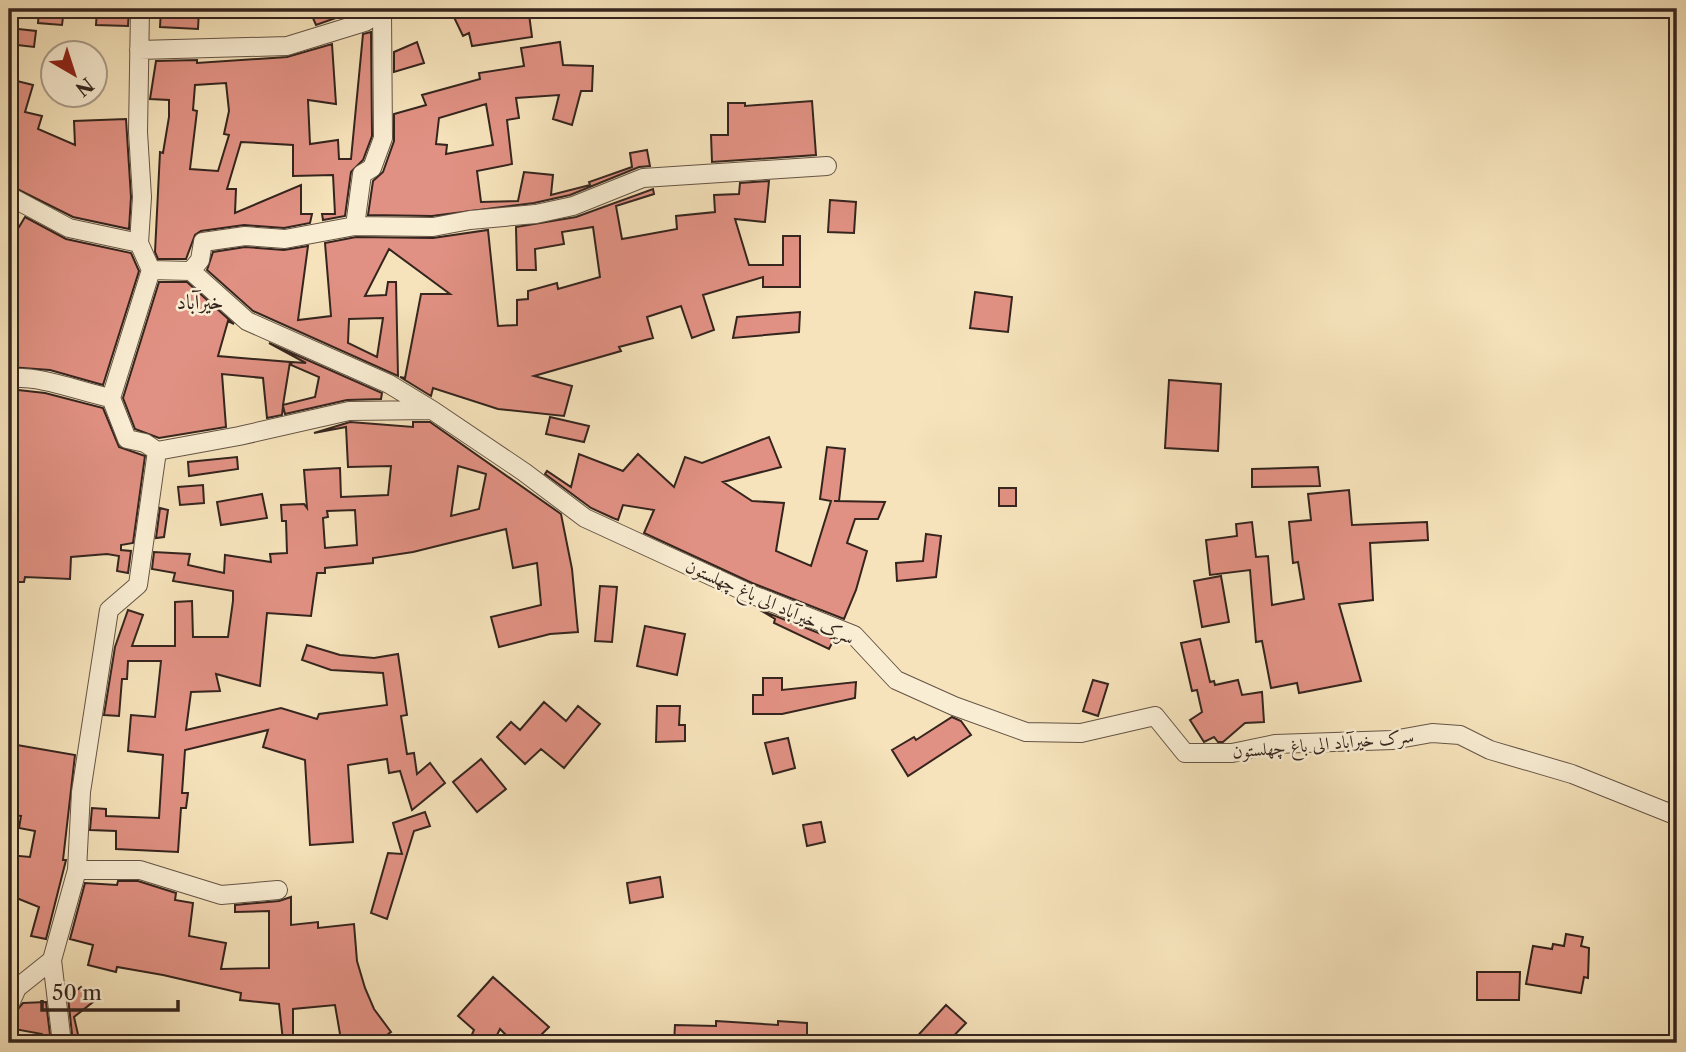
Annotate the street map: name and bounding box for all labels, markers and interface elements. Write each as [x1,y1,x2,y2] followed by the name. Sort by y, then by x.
[38,38,108,108] north arrow
[71,73,98,101] text: N
[176,289,224,315] district label: خیرآباد
[681,555,858,653] street label: سرک خیرآباد الی باغ چهلستون
[1231,725,1415,767] street label: سرک خیرآباد الی باغ چهلستون
[42,968,178,1012] scale bar
[52,980,102,1005] text: 50 m

